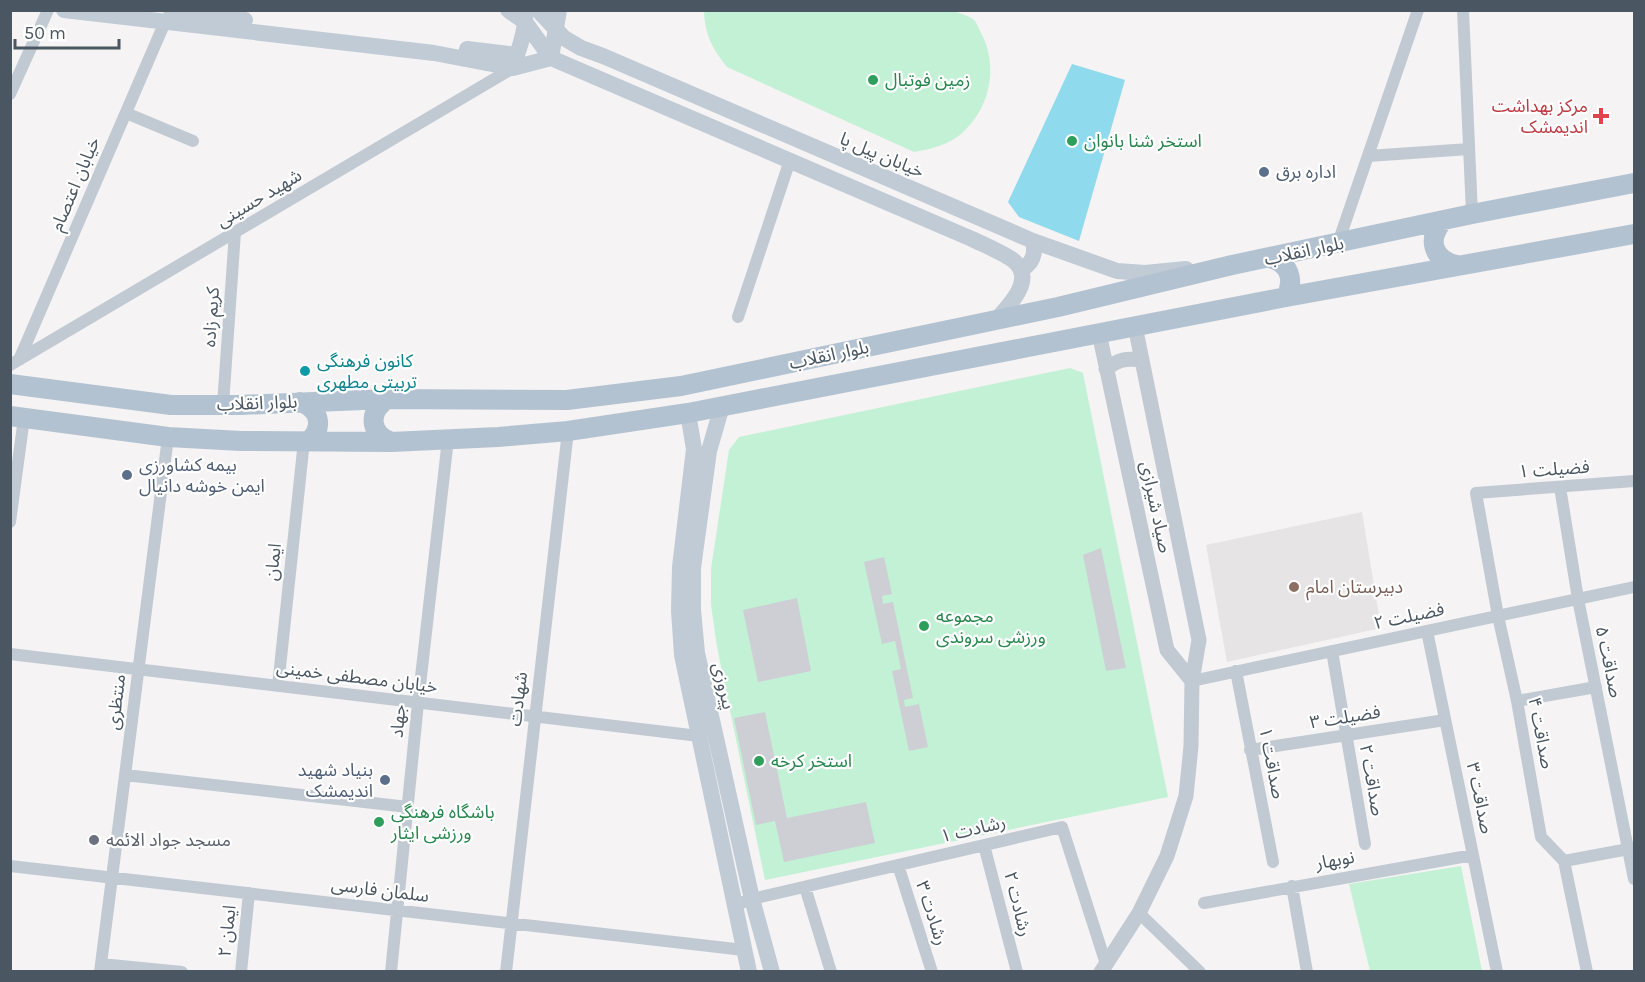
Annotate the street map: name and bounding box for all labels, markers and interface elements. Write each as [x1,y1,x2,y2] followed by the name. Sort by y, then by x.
[15,12,118,50] scale bar
[24,22,66,44] text: 50 m
[885,69,970,91] place label: زمین فوتبال
[866,73,880,87] marker: زمین فوتبال
[1492,95,1588,138] place label: مرکز بهداشت اندیمشک
[1592,107,1610,125] marker: مرکز بهداشت اندیمشک
[837,127,927,183] street label: خیابان پیل پا
[1084,130,1202,152] place label: استخر شنا بانوان
[45,134,107,236] street label: خیابان اعتصام
[1065,134,1079,148] marker: استخر شنا بانوان
[1276,161,1336,183] place label: اداره برق
[212,164,306,232] street label: شهید حسینی
[1257,165,1271,179] marker: اداره برق
[1262,232,1346,270] street label: بلوار انقلاب
[198,286,226,348] street label: کریم زاده
[787,336,871,374] street label: بلوار انقلاب
[317,350,417,393] place label: کانون فرهنگی تربیتی مطهری
[298,364,312,378] marker: کانون فرهنگی تربیتی مطهری
[216,391,298,415] street label: بلوار انقلاب
[139,454,265,497] place label: بیمه کشاورزی ایمن خوشه دانیال
[1518,456,1590,482] street label: فضیلت ۱
[1136,459,1176,555] street label: صیاد شیرازی
[120,468,134,482] marker: بیمه کشاورزی ایمن خوشه دانیال
[260,542,286,582] street label: ایمان
[1306,576,1403,601] place label: دبیرستان امام
[1287,580,1301,594] marker: دبیرستان امام
[1372,598,1446,634] street label: فضیلت ۲
[936,605,1046,648] place label: مجموعه ورزشی سروندی
[917,619,931,633] marker: مجموعه ورزشی سروندی
[1591,624,1627,700] street label: صداقت ۵
[275,656,439,698] street label: خیابان مصطفی خمینی
[708,660,740,712] street label: پیروزی
[504,670,532,728] street label: شهادت
[102,673,130,731] street label: منتظری
[1523,695,1559,771] street label: صداقت ۴
[1308,701,1382,733] street label: فضیلت ۳
[386,703,410,739] street label: جهاد
[1254,725,1290,801] street label: صداقت ۱
[1355,742,1389,818] street label: صداقت ۲
[771,750,852,772] place label: استخر کرخه
[752,754,766,768] marker: استخر کرخه
[298,759,373,802] place label: بنیاد شهید اندیمشک
[1462,760,1498,836] street label: صداقت ۳
[378,773,392,787] marker: بنیاد شهید اندیمشک
[390,801,495,844] place label: باشگاه فرهنگی ورزشی ایثار
[938,811,1008,847] street label: رشادت ۱
[372,815,386,829] marker: باشگاه فرهنگی ورزشی ایثار
[106,829,231,851] place label: مسجد جواد الائمه
[87,833,101,847] marker: مسجد جواد الائمه
[1313,846,1356,874] street label: نوبهار
[999,869,1037,939] street label: رشادت ۲
[330,873,430,907] street label: سلمان فارسی
[911,878,953,948] street label: رشادت ۳
[213,904,241,958] street label: ایمان ۲

